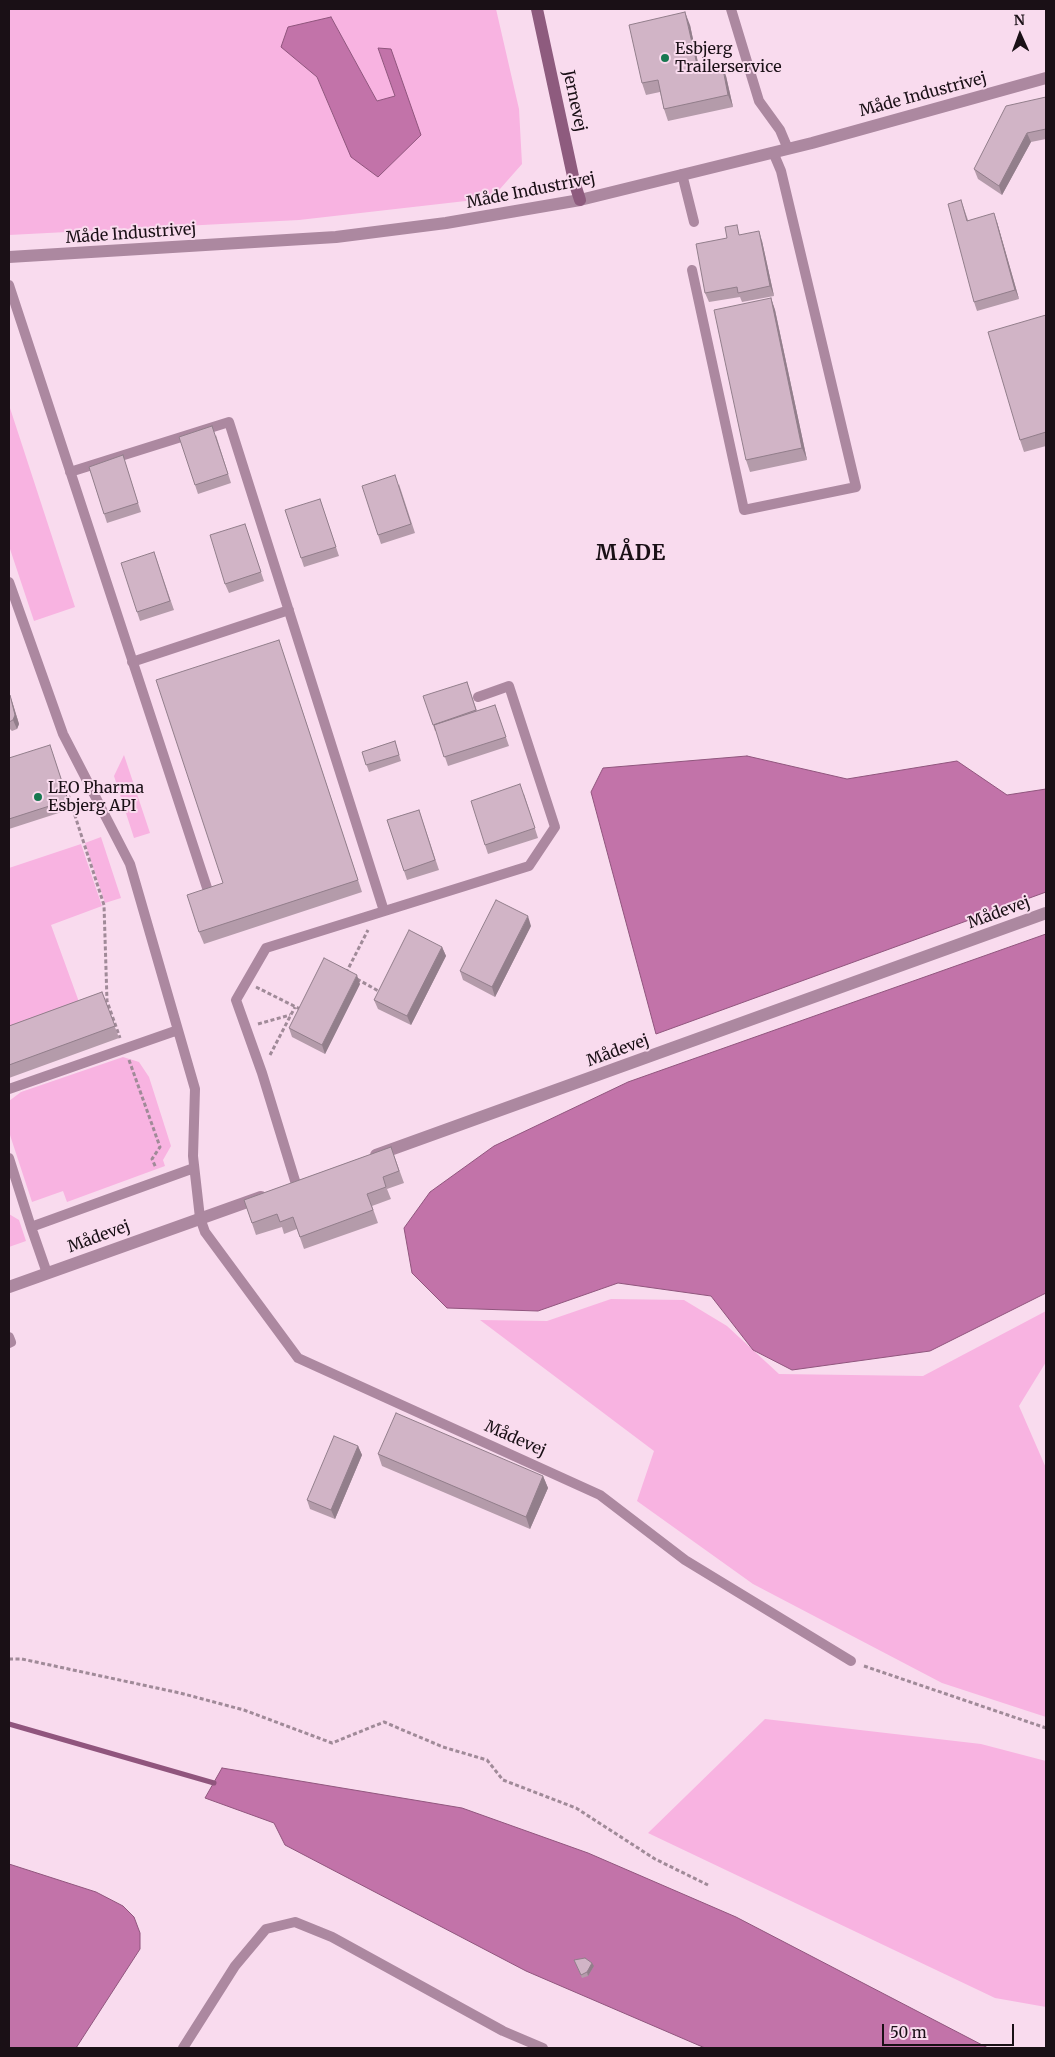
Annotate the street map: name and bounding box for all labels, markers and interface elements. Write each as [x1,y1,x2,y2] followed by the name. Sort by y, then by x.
[995,10,1045,60] north arrow
[1014,11,1025,29] text: N
[675,39,782,77] place label: Esbjerg Trailerservice
[659,52,671,64] marker: Esbjerg Trailerservice
[558,68,590,134] street label: Jernevej
[857,69,989,121] street label: Måde Industrivej
[465,169,597,213] street label: Måde Industrivej
[65,220,197,248] street label: Måde Industrivej
[595,541,667,567] district label: MÅDE
[48,778,144,816] place label: LEO Pharma Esbjerg API
[32,791,44,803] marker: LEO Pharma Esbjerg API
[965,893,1033,933] street label: Mådevej
[584,1031,652,1071] street label: Mådevej
[65,1217,133,1257] street label: Mådevej
[481,1417,549,1461] street label: Mådevej
[885,2014,1018,2046] scale bar
[890,2023,927,2042] text: 50 m

